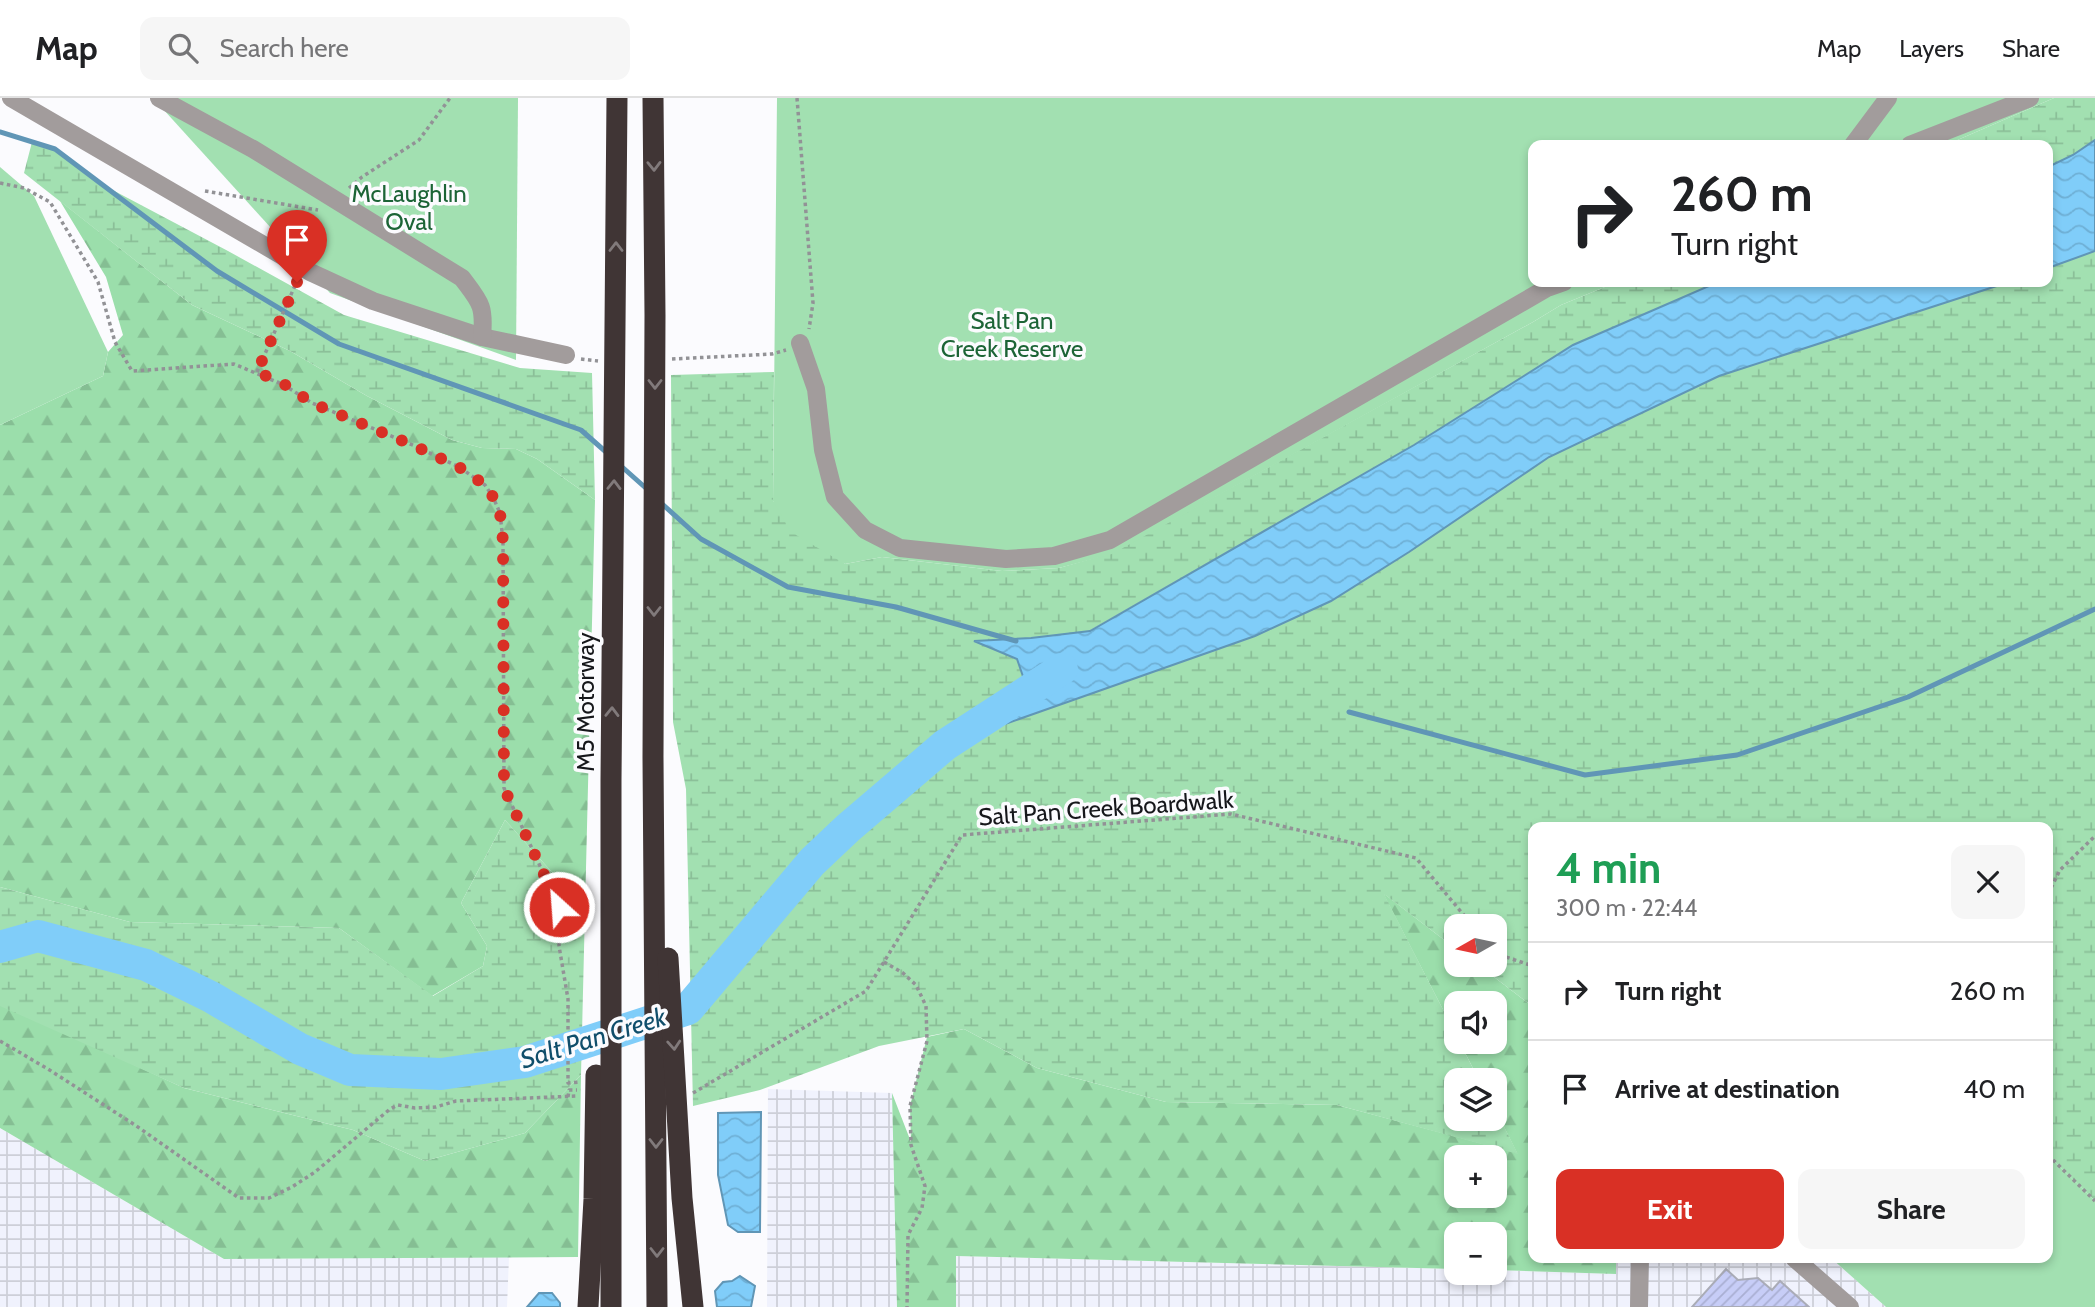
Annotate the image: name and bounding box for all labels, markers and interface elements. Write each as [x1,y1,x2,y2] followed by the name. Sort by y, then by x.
[140,17,630,80] search box
[35,28,98,68] text: Map
[164,29,202,67] icon: search
[220,32,349,64] text: Search here
[1817,34,1861,63] text: Map
[1899,34,1964,63] text: Layers
[2002,34,2060,63] text: Share
[646,161,662,172] one-way arrow
[1671,164,1813,223] text: 260 m
[1556,168,1647,259] icon: right
[351,179,467,236] park label: McLaughlin Oval
[267,210,327,282] pin
[278,221,316,259] icon: arrive
[1671,224,1798,263] text: Turn right
[608,242,624,252] one-way arrow
[941,306,1083,363] park label: Salt Pan Creek Reserve
[647,379,663,389] one-way arrow
[606,479,621,490] one-way arrow
[646,606,662,617] one-way arrow
[571,632,600,772] street label: M5 Motorway
[604,706,619,717] one-way arrow
[977,785,1235,831] street label: Salt Pan Creek Boardwalk
[1556,842,1661,894] text: 4 min
[1951,845,2025,919] button: close
[522,870,596,944] position arrow
[1556,894,1697,922] text: 300 m · 22:44
[1444,914,1507,976] north arrow
[1444,914,1507,1285] map controls
[1556,972,1594,1010] icon: right
[1615,975,1721,1007] text: Turn right
[1950,975,2025,1007] text: 260 m
[1444,991,1507,1054] button: sound
[516,1000,671,1075] water label: Salt Pan Creek
[666,1039,681,1050] one-way arrow
[1444,1068,1507,1131] button: layers
[1556,1070,1594,1108] icon: arrive
[1615,1073,1840,1105] text: Arrive at destination
[1963,1073,2025,1105] text: 40 m
[648,1139,664,1149] one-way arrow
[1444,1145,1507,1208] button: +
[1556,1169,1784,1249] button: Exit
[1798,1169,2025,1249] button: Share
[1444,1222,1507,1285] button: −
[649,1247,665,1258] one-way arrow

